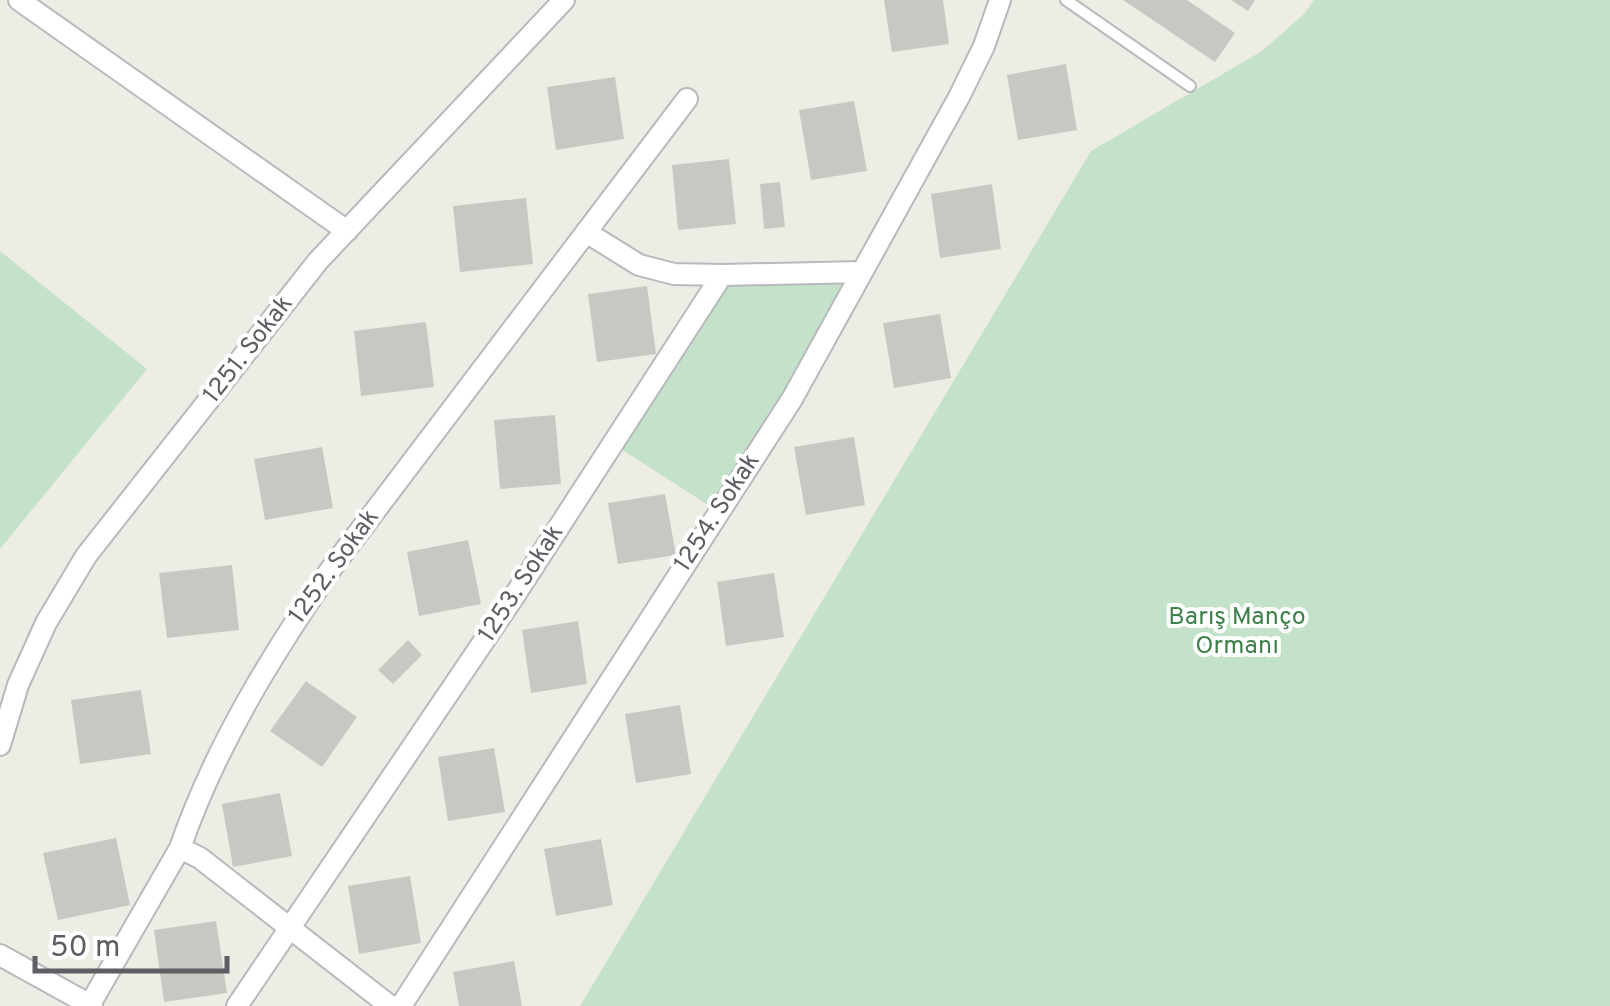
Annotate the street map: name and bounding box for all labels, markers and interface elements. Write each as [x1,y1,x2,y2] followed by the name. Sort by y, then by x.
[197,290,301,410] street label: 1251. Sokak
[668,448,768,578] street label: 1254. Sokak
[283,503,387,631] street label: 1252. Sokak
[472,519,572,649] street label: 1253. Sokak
[1168,602,1306,663] park label: Barış Manço Ormanı
[35,911,228,973] scale bar
[50,930,120,967] text: 50 m

